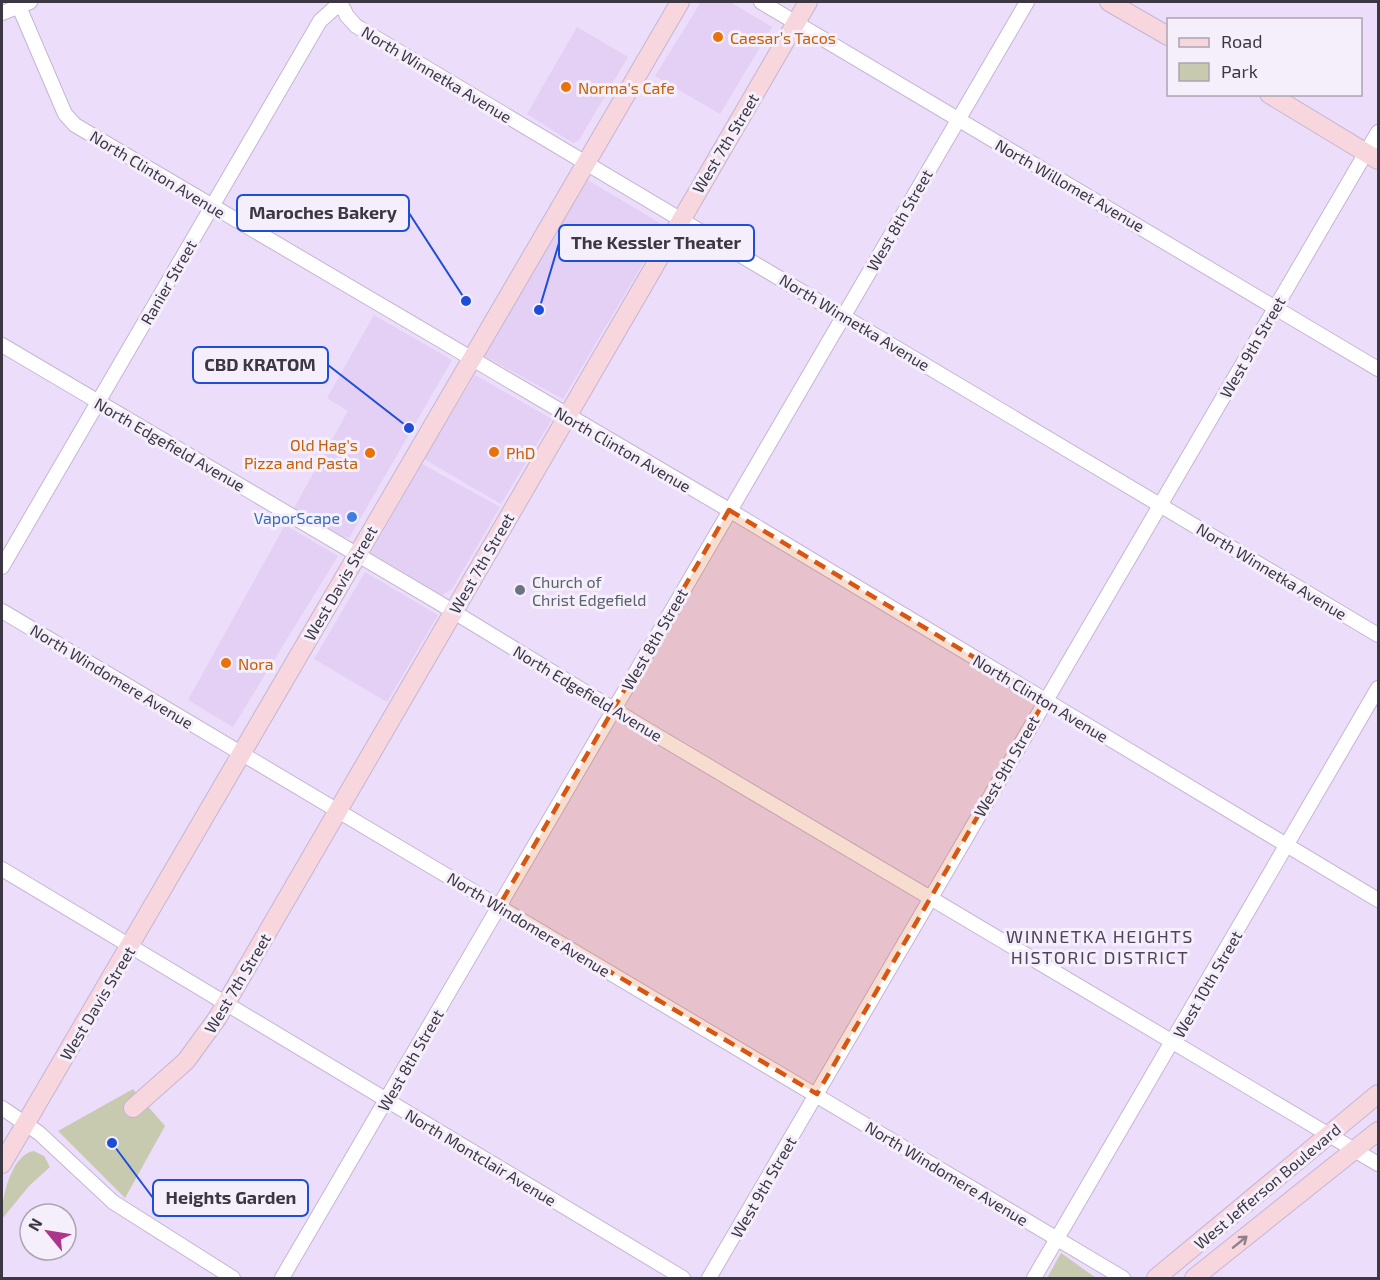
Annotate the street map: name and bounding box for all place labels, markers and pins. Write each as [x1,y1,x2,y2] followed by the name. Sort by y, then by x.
[730,28,836,47] place label: Caesar’s Tacos
[711,30,725,44] marker: Caesar’s Tacos
[578,78,675,97] place label: Norma's Cafe
[559,80,573,94] marker: Norma's Cafe
[237,195,409,231] callout: Maroches Bakery
[559,225,754,261] callout: The Kessler Theater
[193,347,328,383] callout: CBD KRATOM
[244,435,358,472] place label: Old Hag's Pizza and Pasta
[506,443,535,462] place label: PhD
[487,445,501,459] marker: PhD
[363,446,377,460] marker: Old Hag's Pizza and Pasta
[254,508,340,527] place label: VaporScape
[345,510,359,524] marker: VaporScape
[532,572,646,609] place label: Church of Christ Edgefield
[513,583,527,597] marker: Church of Christ Edgefield
[238,654,274,673] place label: Nora
[219,656,233,670] marker: Nora
[153,1180,308,1216] callout: Heights Garden

